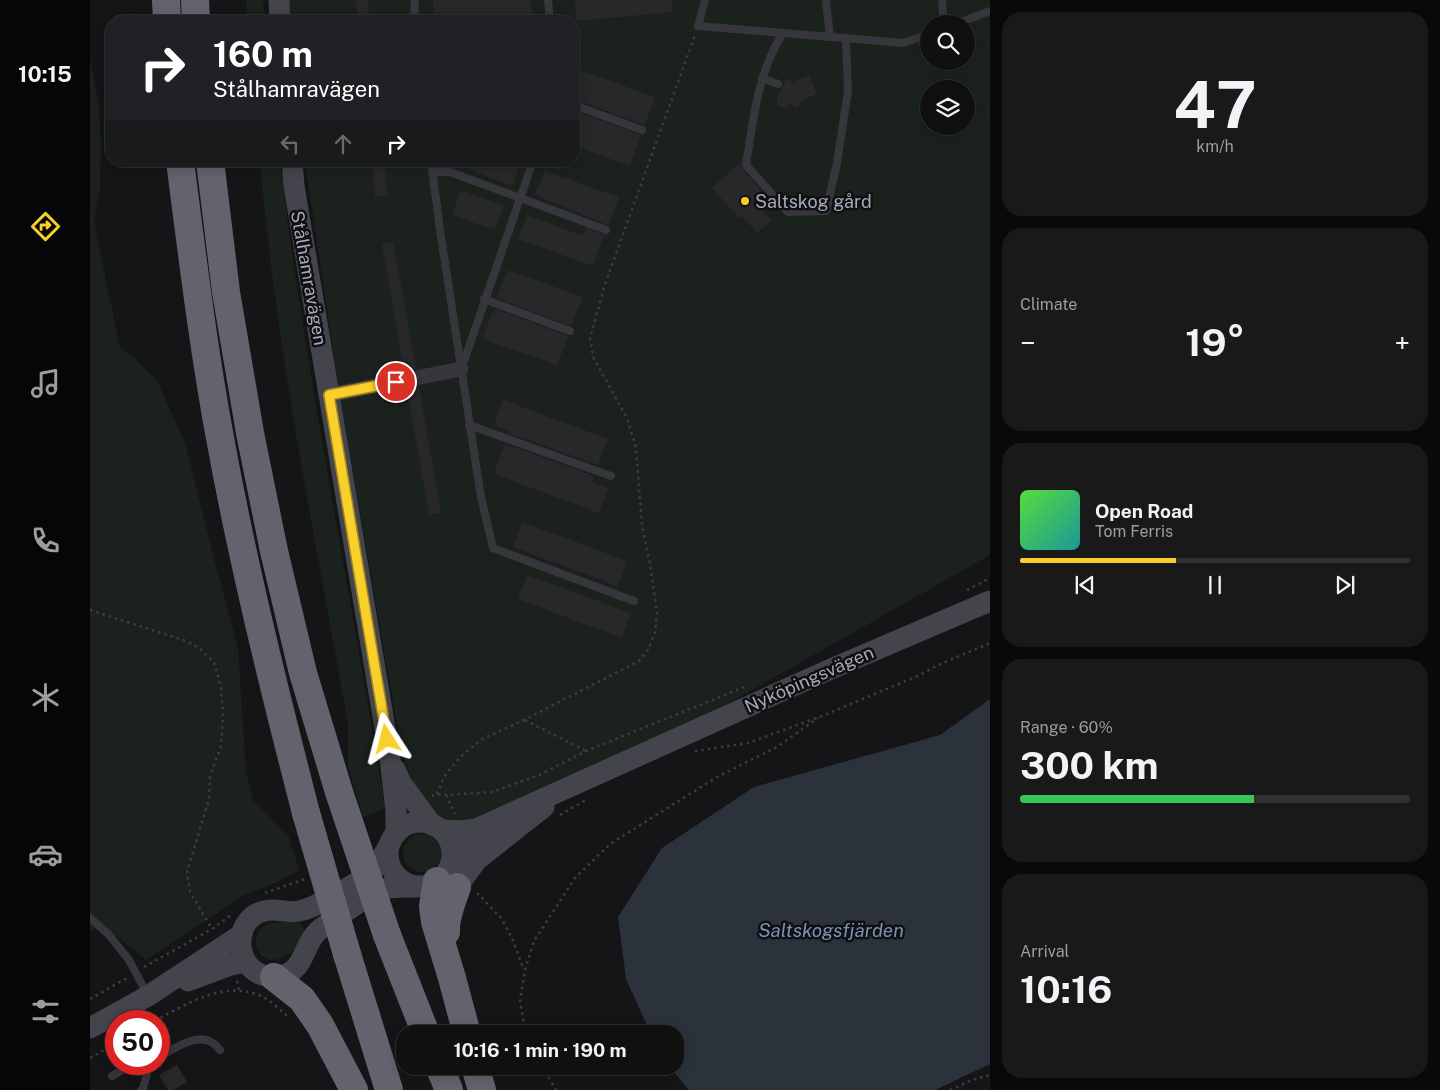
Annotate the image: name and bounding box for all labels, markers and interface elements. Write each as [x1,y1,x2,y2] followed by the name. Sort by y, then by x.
[920,15,975,135] map controls
[920,15,975,70] button: search
[213,34,313,75] text: 160 m
[130,35,195,100] icon: right
[18,61,72,87] text: 10:15
[1173,66,1257,143] text: 47
[213,76,380,102] text: Stålhamravägen
[920,80,975,135] button: layers
[276,130,304,158] icon: left
[329,130,357,158] icon: ahead
[382,130,410,158] icon: right
[1196,137,1234,156] text: km/h
[755,191,872,212] place label: Saltskog gård
[739,195,751,207] marker: Saltskog gård
[28,209,63,244] icon: directions
[287,209,331,347] street label: Stålhamravägen
[1020,295,1077,314] text: Climate
[1185,320,1245,365] text: 19°
[1020,326,1036,359] text: −
[1394,326,1410,359] text: +
[375,361,417,403] pin
[28,366,63,401] icon: music
[382,368,410,396] icon: arrive
[1095,500,1193,522] text: Open Road
[1095,522,1173,541] text: Tom Ferris
[28,523,63,558] icon: phone
[1071,571,1099,599] icon: previous
[1201,571,1229,599] icon: pause
[1331,571,1359,599] icon: next
[741,641,877,717] street label: Nyköpingsvägen
[28,680,63,715] icon: climate
[360,712,412,764] position arrow
[1020,718,1113,737] text: Range · 60%
[1020,743,1159,788] text: 300 km
[28,837,63,872] icon: car
[758,919,904,941] water label: Saltskogsfjärden
[1020,942,1069,961] text: Arrival
[1020,967,1112,1012] text: 10:16
[28,994,63,1029] icon: filters
[105,1010,170,1075] speed limit sign: 50
[453,1039,627,1061] text: 10:16 · 1 min · 190 m

